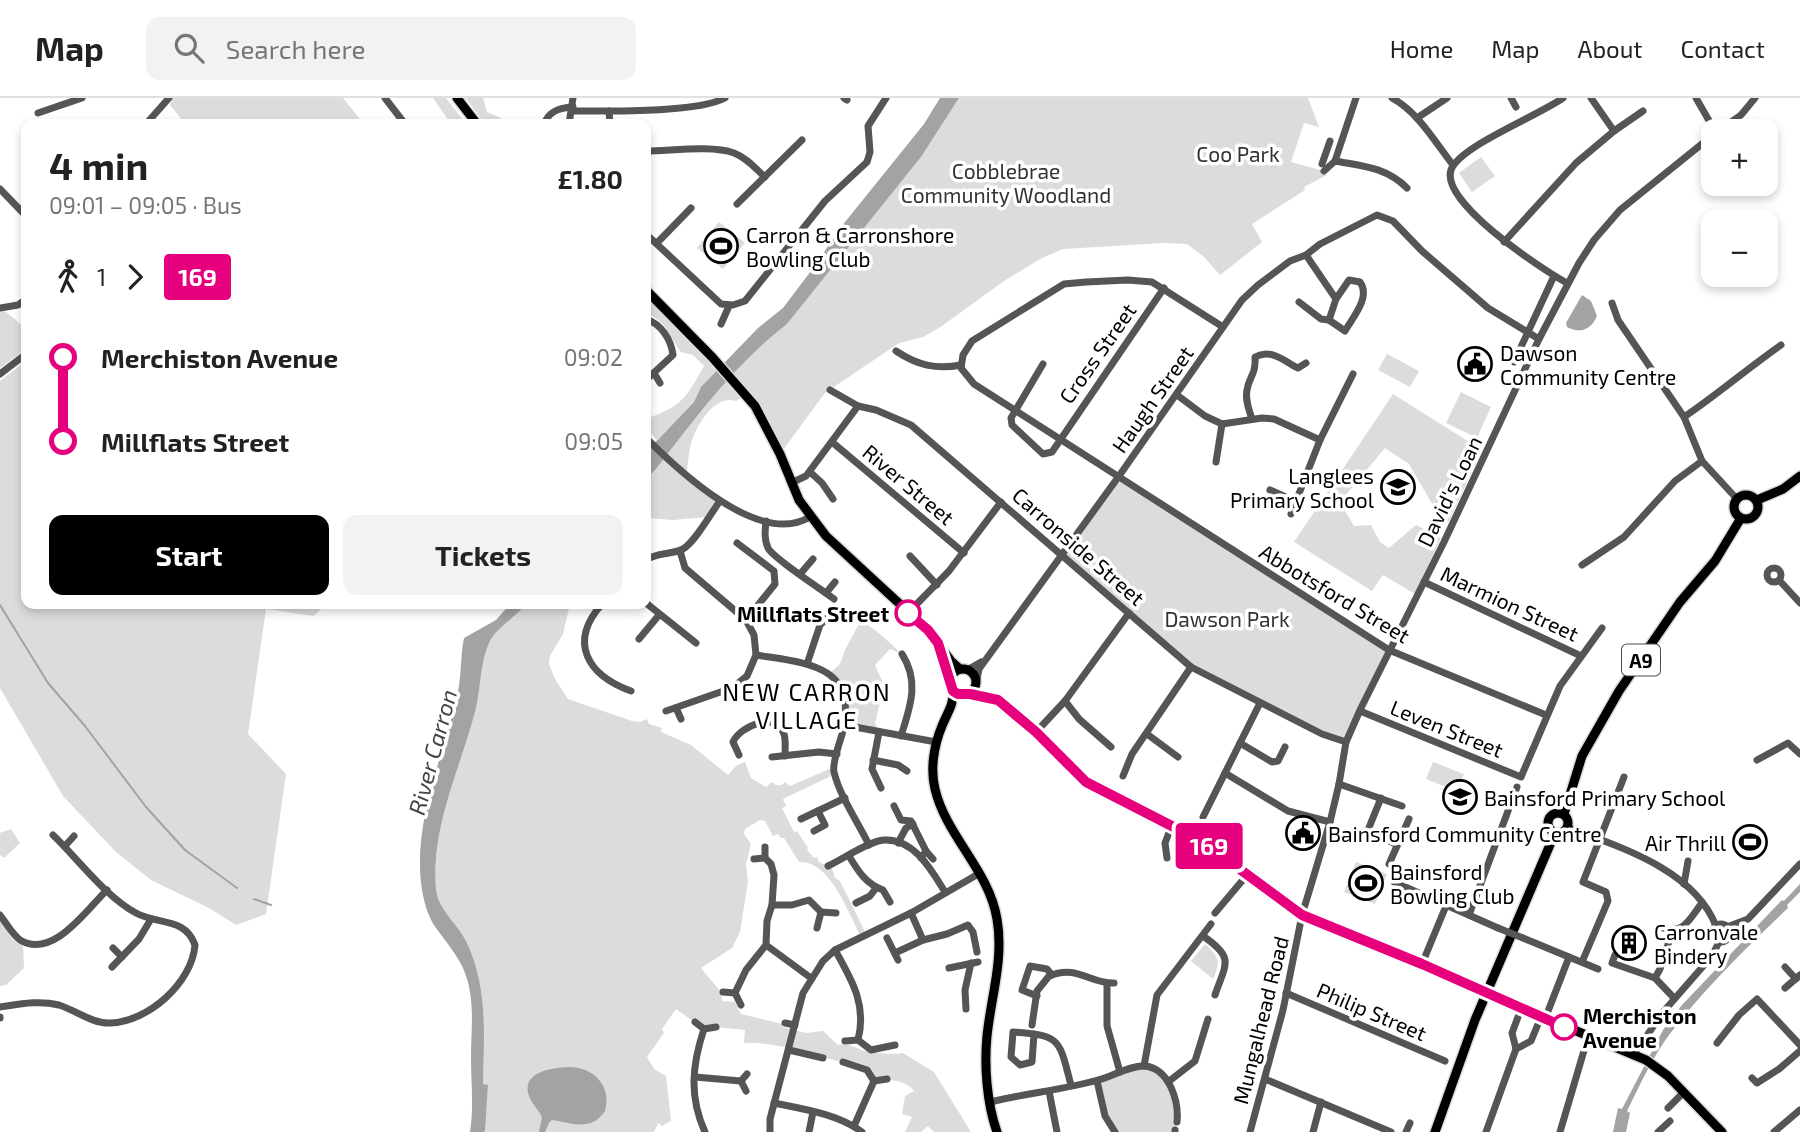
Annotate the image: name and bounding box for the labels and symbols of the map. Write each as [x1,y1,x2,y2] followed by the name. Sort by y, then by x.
[1196,141,1280,166] park label: Coo Park
[901,158,1111,207] park label: Cobblebrae Community Woodland
[746,222,954,271] place label: Carron & Carronshore Bowling Club
[702,227,740,265] sports icon: Carron & Carronshore Bowling Club
[1053,298,1141,408] street label: Cross Street
[1500,340,1676,389] place label: Dawson Community Centre
[1106,341,1198,457] street label: Haugh Street
[1456,345,1494,383] public building icon: Dawson Community Centre
[1411,432,1487,550] street label: David's Loan
[858,439,960,529] street label: River Street
[1230,463,1375,512] place label: Langlees Primary School
[1379,468,1417,506] school or university icon: Langlees Primary School
[1008,482,1150,610] street label: Carronside Street
[1255,538,1415,648] street label: Abbotsford Street
[1437,560,1583,646] street label: Marmion Street
[895,600,921,626] marker: Millflats Street
[737,601,889,626] place label: Millflats Street
[1164,606,1290,631] park label: Dawson Park
[1622,645,1660,676] road number: A9
[722,677,892,734] district label: NEW CARRON VILLAGE
[402,686,462,818] water label: River Carron
[1387,694,1507,762] street label: Leven Street
[1441,778,1479,816] school or university icon: Bainsford Primary School
[1484,785,1726,810] place label: Bainsford Primary School
[1284,814,1322,852] public building icon: Bainsford Community Centre
[1328,821,1602,846] place label: Bainsford Community Centre
[1169,823,1249,869] line badge: 169
[1731,823,1769,861] sports icon: Air Thrill
[1645,830,1727,855] place label: Air Thrill
[1390,859,1514,908] place label: Bainsford Bowling Club
[1347,864,1385,902] sports icon: Bainsford Bowling Club
[1654,919,1758,968] place label: Carronvale Bindery
[1610,924,1648,962] building icon: Carronvale Bindery
[1227,934,1293,1106] street label: Mungalhead Road
[1314,977,1430,1045] street label: Philip Street
[1583,1003,1697,1052] place label: Merchiston Avenue
[1551,1014,1577,1040] marker: Merchiston Avenue

